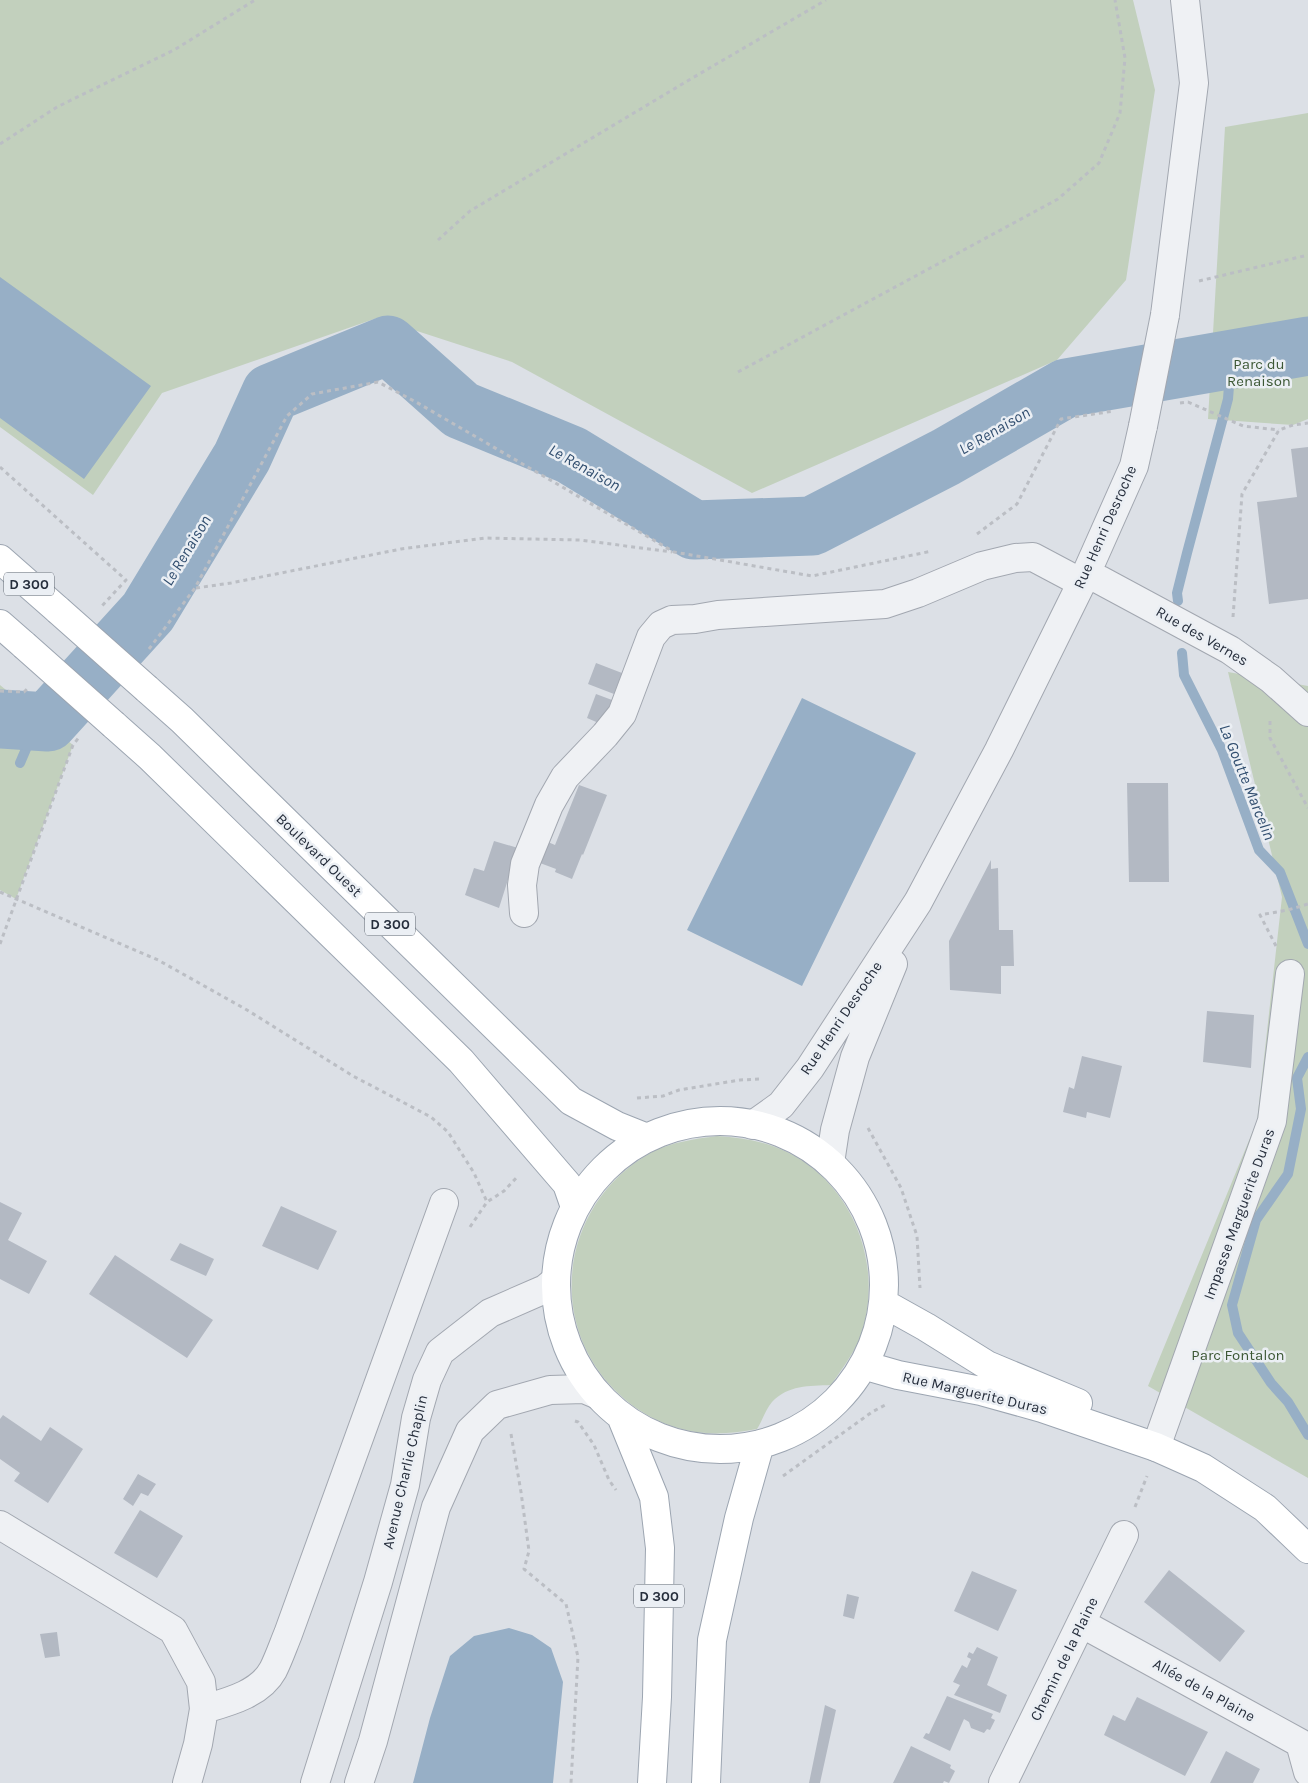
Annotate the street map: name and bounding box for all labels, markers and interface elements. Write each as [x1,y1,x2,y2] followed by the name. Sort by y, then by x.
[1227,355,1291,390] park label: Parc du Renaison
[955,402,1033,458] water label: Le Renaison
[546,440,624,495] water label: Le Renaison
[1070,462,1140,592] street label: Rue Henri Desroche
[158,512,215,589] water label: Le Renaison
[4,572,54,596] road number: D 300
[1153,602,1251,670] street label: Rue des Vernes
[1216,721,1279,843] water label: La Goutte Marcelin
[272,810,366,901] street label: Boulevard Ouest
[365,912,415,936] road number: D 300
[796,958,886,1078] street label: Rue Henri Desroche
[1200,1126,1278,1302] street label: Impasse Marguerite Duras
[1191,1346,1285,1364] park label: Parc Fontalon
[901,1368,1049,1418] street label: Rue Marguerite Duras
[378,1393,432,1551] street label: Avenue Charlie Chaplin
[634,1584,684,1608] road number: D 300
[1026,1594,1102,1724] street label: Chemin de la Plaine
[1150,1654,1258,1726] street label: Allée de la Plaine

